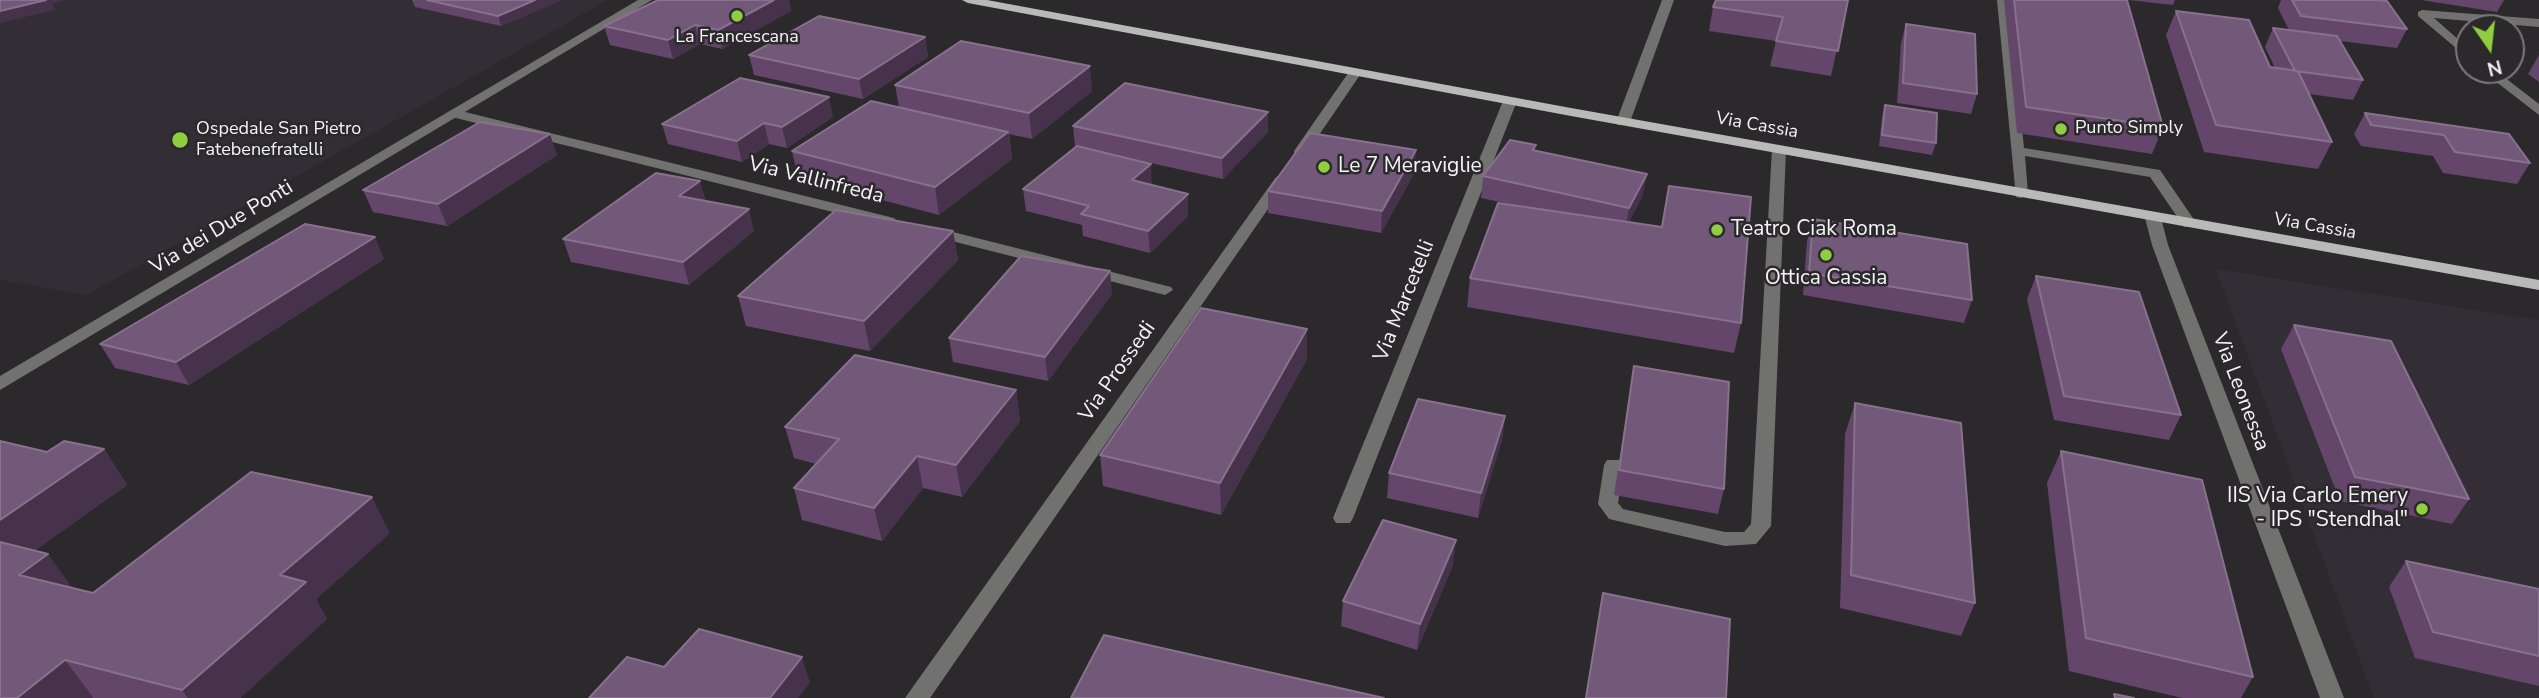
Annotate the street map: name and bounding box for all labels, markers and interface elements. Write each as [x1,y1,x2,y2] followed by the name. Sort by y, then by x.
[729,8,745,24] marker: La Francescana
[2455,14,2525,84] north arrow
[675,27,799,49] place label: La Francescana
[2485,53,2505,82] text: N
[1714,108,1800,144] street label: Via Cassia
[2075,118,2183,140] place label: Punto Simply
[196,119,361,162] place label: Ospedale San Pietro Fatebenefratelli
[2053,121,2069,137] marker: Punto Simply
[170,130,190,150] marker: Ospedale San Pietro Fatebenefratelli
[746,152,886,210] street label: Via Vallinfreda
[1338,154,1482,180] place label: Le 7 Meraviglie
[1316,159,1332,175] marker: Le 7 Meraviglie
[146,175,298,281] street label: Via dei Due Ponti
[2272,209,2358,245] street label: Via Cassia
[1731,217,1897,243] place label: Teatro Ciak Roma
[1709,222,1725,238] marker: Teatro Ciak Roma
[1369,237,1441,365] street label: Via Marcetelli
[1818,247,1834,263] marker: Ottica Cassia
[1765,266,1887,292] place label: Ottica Cassia
[1074,317,1162,427] street label: Via Prossedi
[2206,329,2274,455] street label: Via Leonessa
[2227,484,2408,534] place label: IIS Via Carlo Emery - IPS "Stendhal"
[2414,501,2430,517] marker: IIS Via Carlo Emery - IPS "Stendhal"

